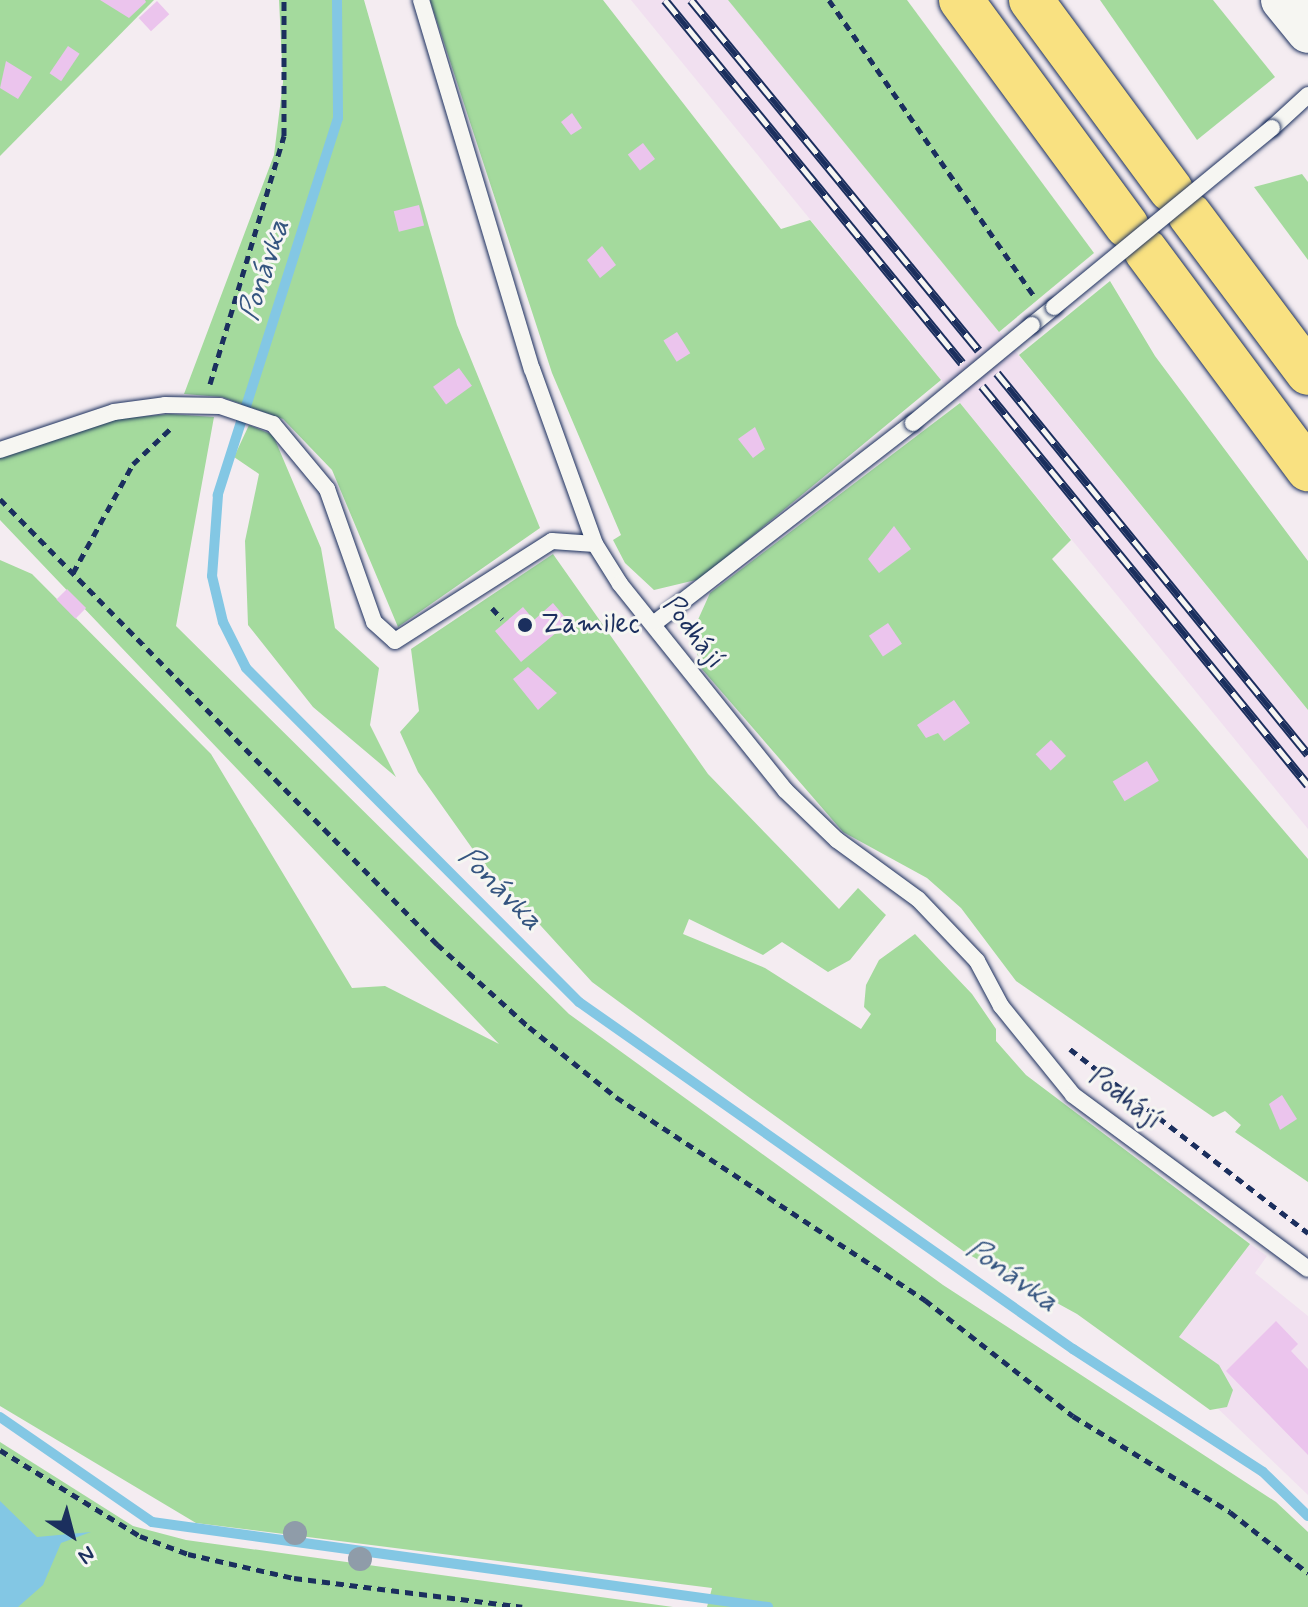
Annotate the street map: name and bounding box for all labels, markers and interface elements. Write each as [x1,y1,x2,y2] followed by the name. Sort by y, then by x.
[232,215,298,325] water label: Ponávka
[655,590,731,676] street label: Podhájí
[541,608,640,642] place label: Zamilec
[516,616,534,634] marker: Zamilec
[450,839,550,939] water label: Ponávka
[1082,1060,1168,1138] street label: Podhájí
[959,1231,1065,1321] water label: Ponávka
[32,1495,112,1575] north arrow
[72,1539,100,1570] text: N

